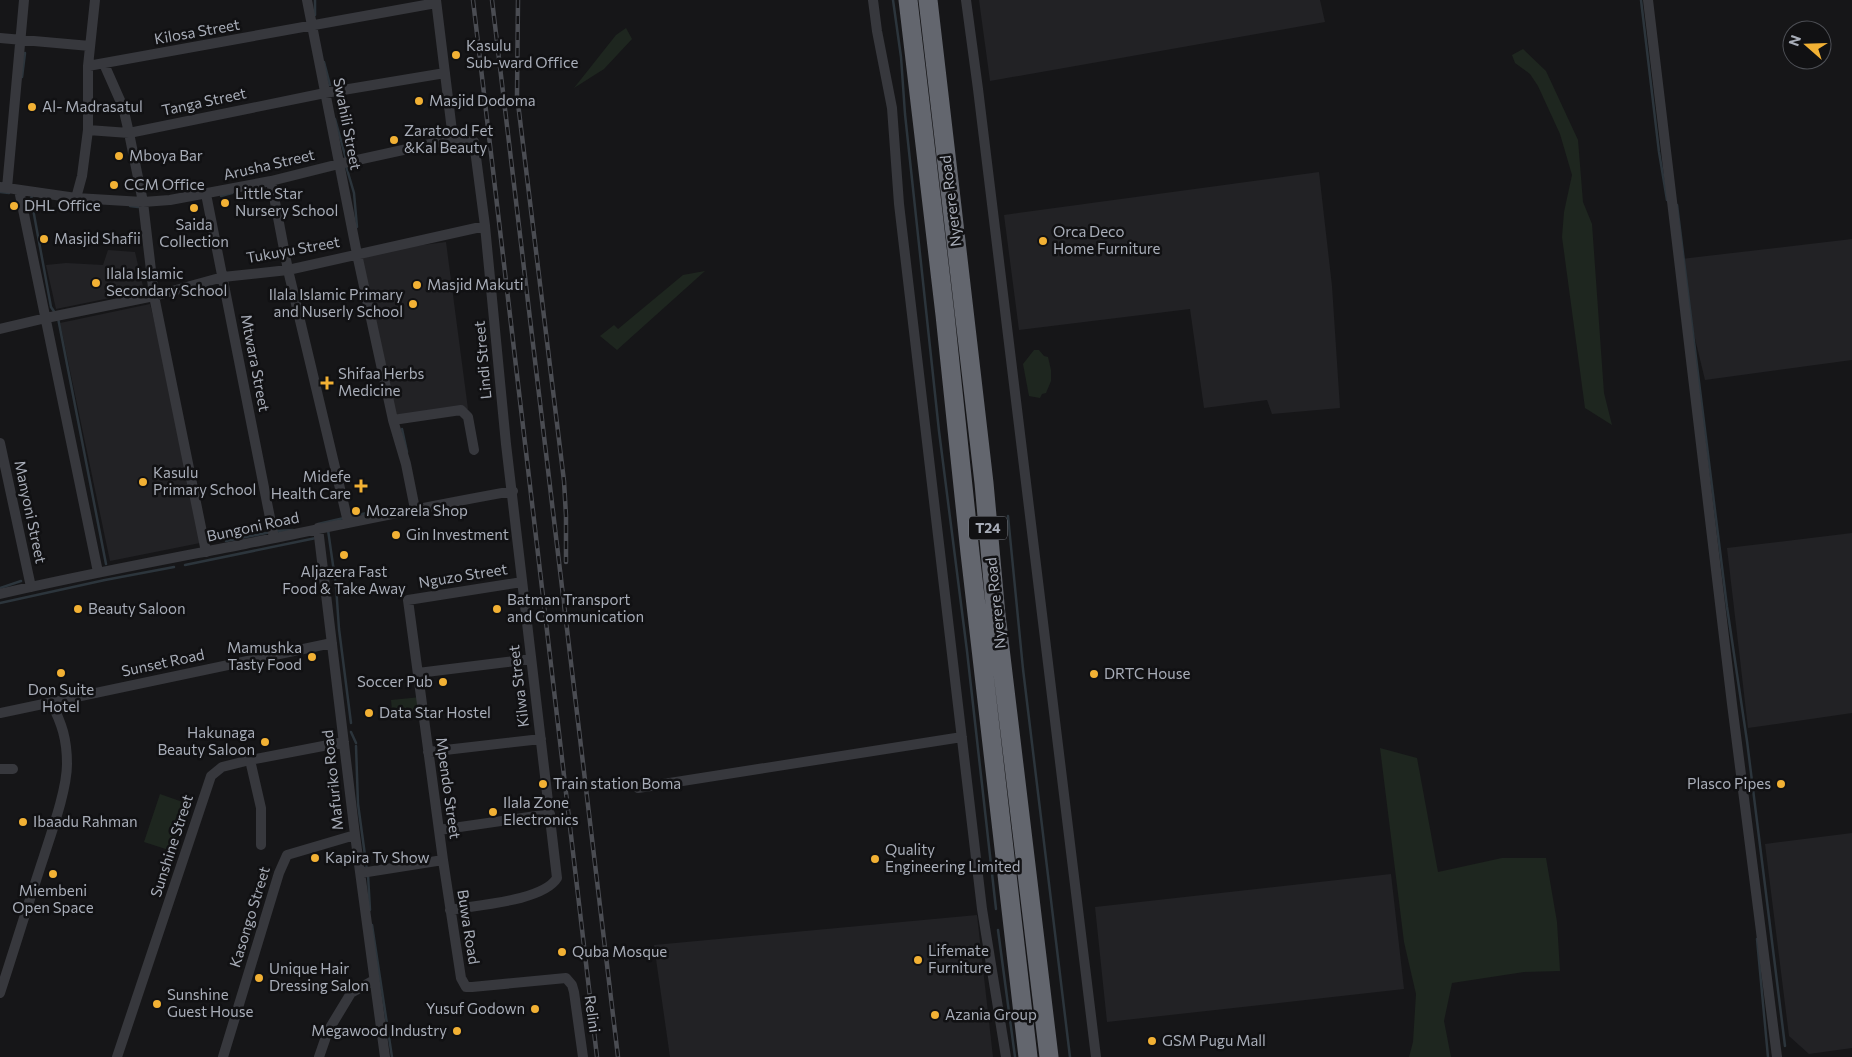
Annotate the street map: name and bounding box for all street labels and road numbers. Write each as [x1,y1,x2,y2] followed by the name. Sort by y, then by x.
[153,15,241,47] street label: Kilosa Street
[330,76,366,171] street label: Swahili Street
[160,83,248,119] street label: Tanga Street
[221,145,316,183] street label: Arusha Street
[935,154,965,248] street label: Nyerere Road
[245,232,341,266] street label: Tukuyu Street
[238,313,274,413] street label: Mtwara Street
[470,320,494,400] street label: Lindi Street
[11,459,51,565] street label: Manyoni Street
[205,507,301,545] street label: Bungoni Road
[969,516,1007,540] road number: T24
[981,556,1009,650] street label: Nyerere Road
[417,559,508,591] street label: Nguzo Street
[120,644,206,680] street label: Sunset Road
[504,644,532,728] street label: Kilwa Street
[318,729,346,831] street label: Mafuriko Road
[433,736,465,840] street label: Mpendo Street
[146,792,196,899] street label: Sunshine Street
[225,864,273,969] street label: Kasongo Street
[454,888,484,966] street label: Buwa Road
[581,994,605,1034] street label: Relini

